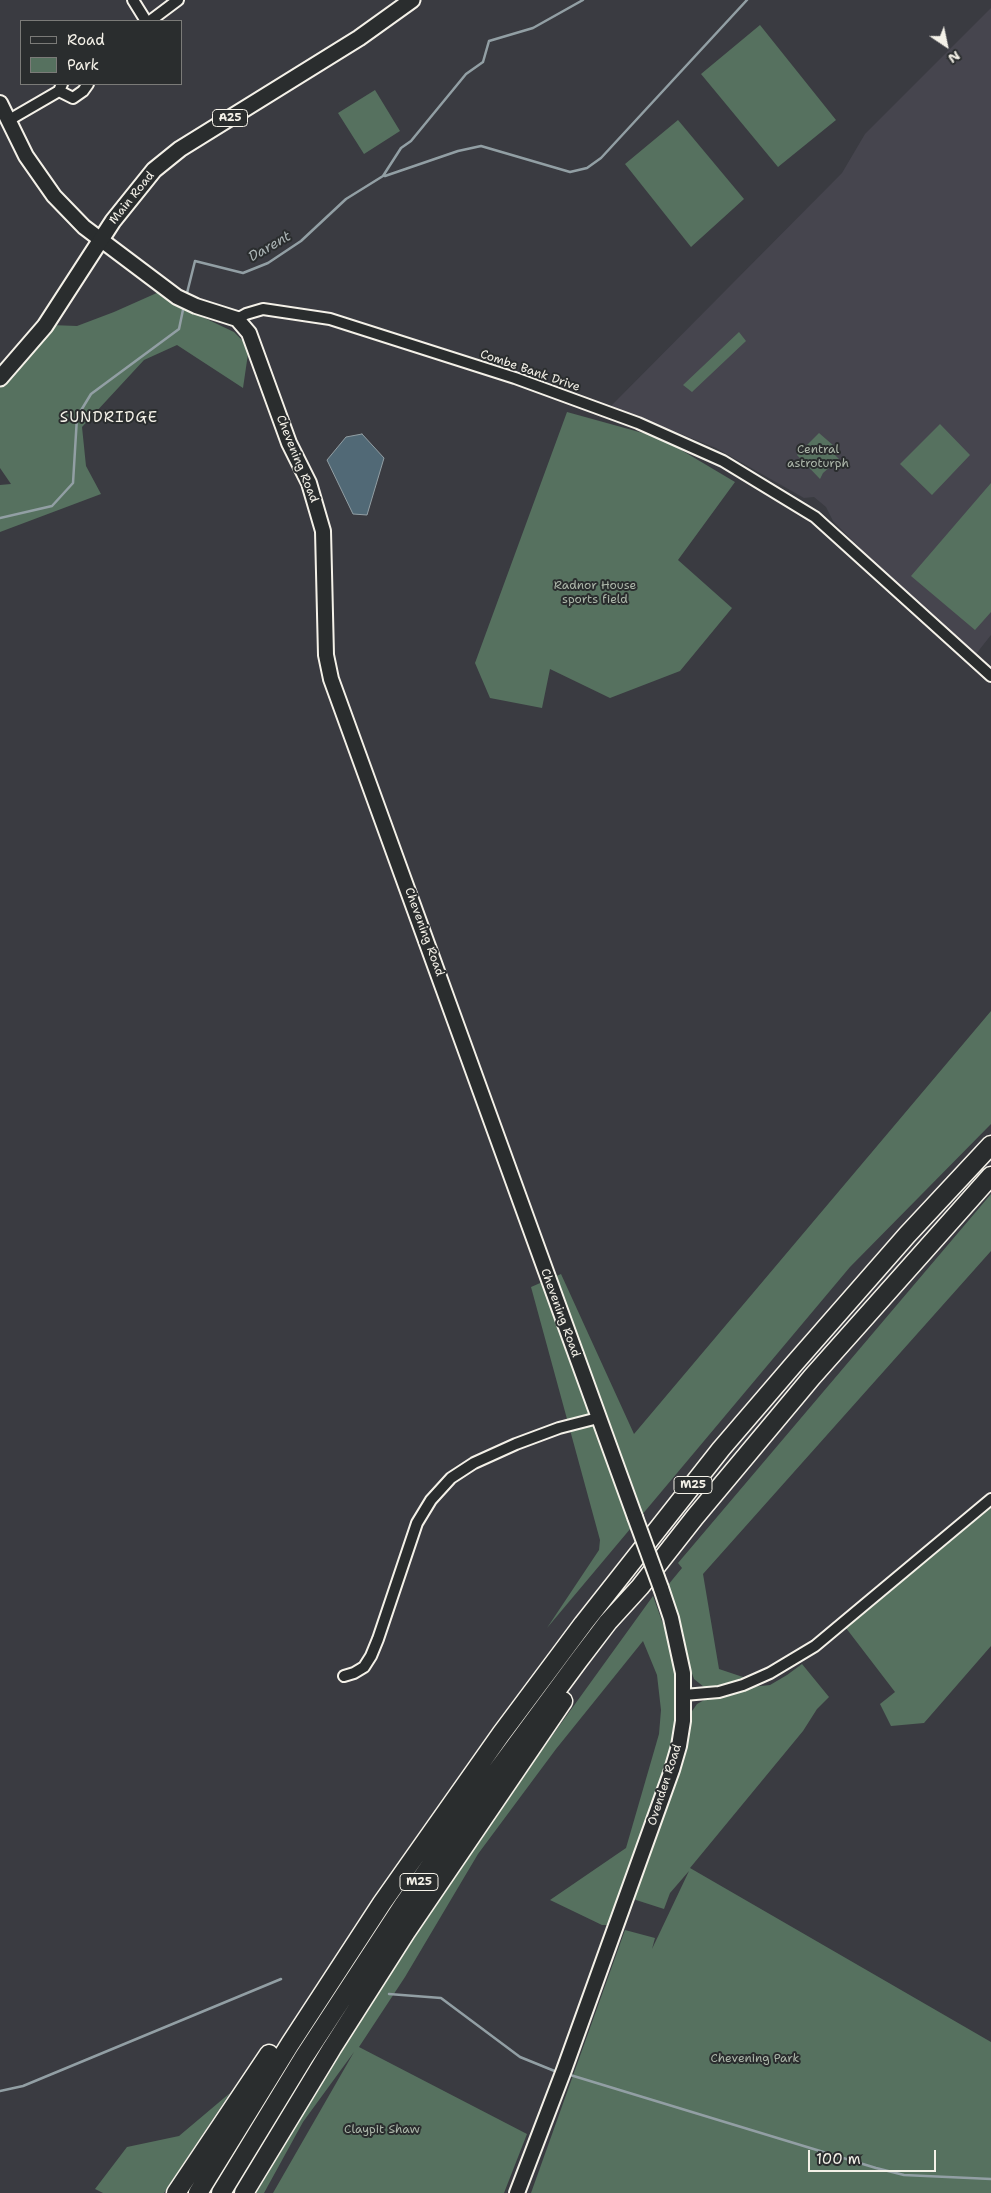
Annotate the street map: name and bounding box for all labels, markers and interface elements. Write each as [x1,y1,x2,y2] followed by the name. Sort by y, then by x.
[20,20,182,85] legend
[921,20,971,70] north arrow
[67,30,105,50] text: Road
[945,47,964,68] text: N
[67,55,99,75] text: Park
[212,110,248,126] road number: A25
[106,169,158,227] street label: Main Road
[246,228,294,266] water label: Darent
[478,347,582,395] street label: Combe Bank Drive
[59,409,159,427] district label: SUNDRIDGE
[273,413,321,505] street label: Chevening Road
[787,443,849,471] park label: Central astroturph
[554,579,636,607] park label: Radnor House sports field
[401,886,447,978] street label: Chevening Road
[537,1267,583,1359] street label: Chevening Road
[674,1476,712,1494] road number: M25
[645,1742,685,1828] street label: Ovenden Road
[400,1874,438,1890] road number: M25
[711,2052,799,2066] park label: Chevening Park
[344,2123,420,2137] park label: Claypit Shaw
[811,2140,938,2172] scale bar
[816,2149,861,2169] text: 100 m

